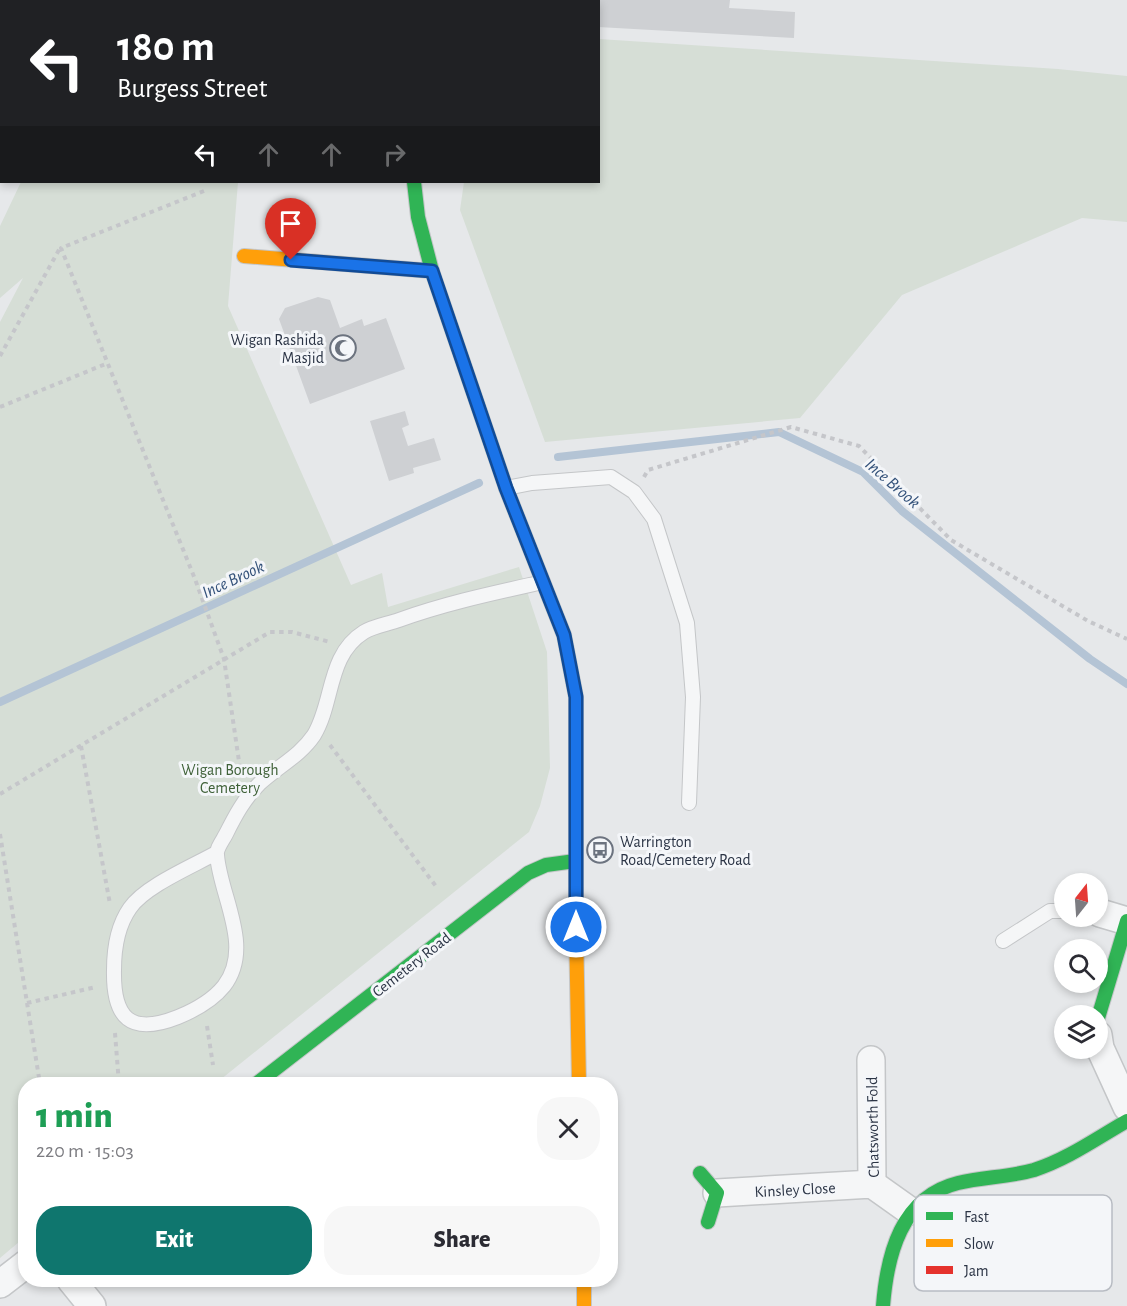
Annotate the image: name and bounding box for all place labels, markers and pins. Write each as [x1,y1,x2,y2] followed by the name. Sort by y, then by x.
[265,198,316,260] pin
[230,332,324,367] place label: Wigan Rashida Masjid
[328,333,358,363] mosque icon: Wigan Rashida Masjid
[620,834,751,869] place label: Warrington Road/Cemetery Road
[585,835,615,865] bus stop icon: Warrington Road/Cemetery Road

